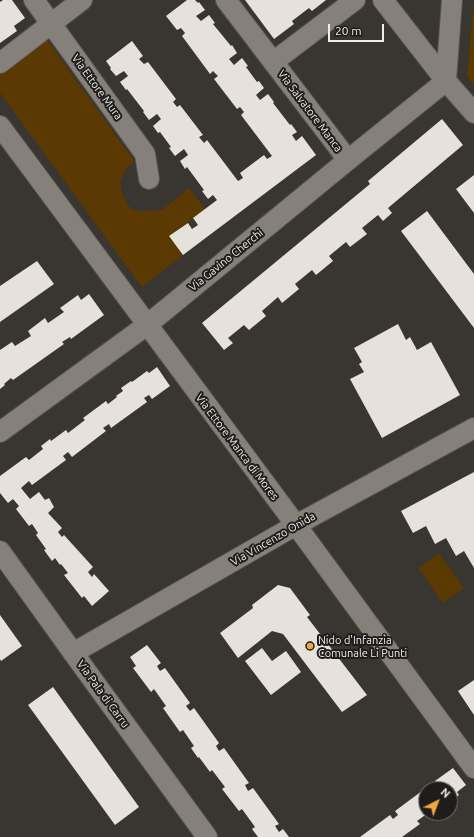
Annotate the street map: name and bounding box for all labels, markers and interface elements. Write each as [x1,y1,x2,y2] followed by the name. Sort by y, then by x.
[330,16,386,42] scale bar
[335,24,362,37] text: 20 m
[69,52,125,122] street label: Via Ettore Mura
[275,67,345,155] street label: Via Salvatore Manca
[186,226,266,294] street label: Via Gavino Cherchi
[193,391,281,503] street label: Via Ettore Manca di Mores
[228,509,318,569] street label: Via Vincenzo Onida
[318,633,407,659] place label: Nido d'Infanzia Comunale Li Punti
[305,641,315,651] marker: Nido d'Infanzia Comunale Li Punti
[74,658,132,730] street label: Via Pala di Carru
[418,781,458,821] north arrow
[438,786,452,800] text: N

